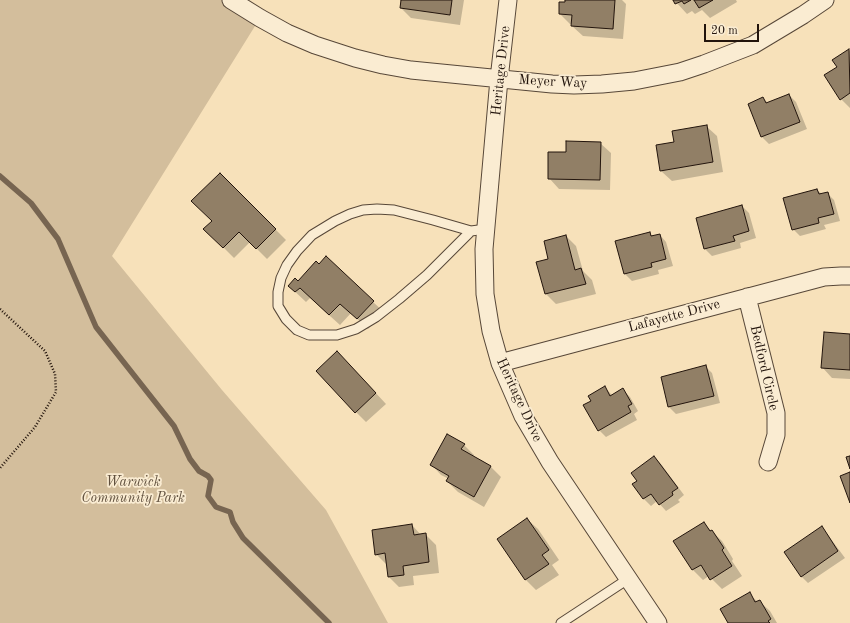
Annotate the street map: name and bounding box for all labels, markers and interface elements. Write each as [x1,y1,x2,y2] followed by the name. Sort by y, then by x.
[706,16,761,42] scale bar
[488,25,514,117] street label: Heritage Drive
[711,25,738,37] text: 20 m
[518,72,588,92] street label: Meyer Way
[626,296,722,336] street label: Lafayette Drive
[746,324,782,412] street label: Bedford Circle
[492,356,546,444] street label: Heritage Drive
[81,474,185,506] park label: Warwick Community Park

